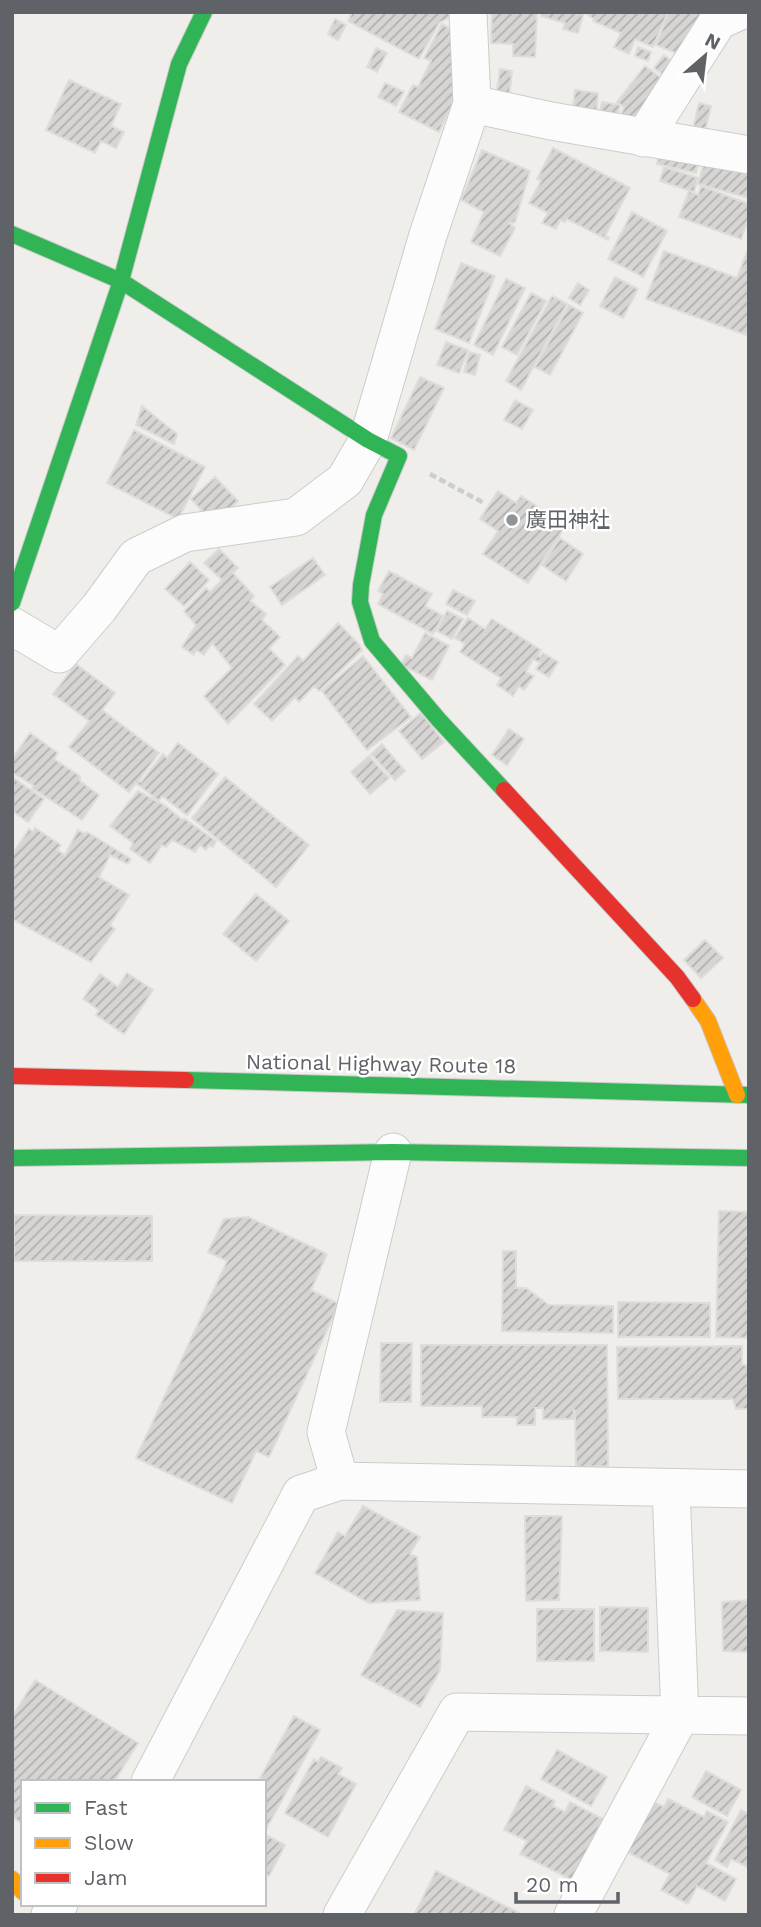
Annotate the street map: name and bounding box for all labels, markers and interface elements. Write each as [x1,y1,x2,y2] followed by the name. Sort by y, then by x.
[670,21,740,91] north arrow
[701,28,724,55] text: N
[526,507,610,532] place label: 廣田神社
[504,512,520,528] marker: 廣田神社
[246,1049,516,1078] street label: National Highway Route 18
[21,1780,266,1906] legend
[84,1795,128,1820] text: Fast
[84,1830,134,1855] text: Slow
[516,1860,618,1904] scale bar
[84,1865,127,1890] text: Jam
[526,1872,578,1897] text: 20 m

